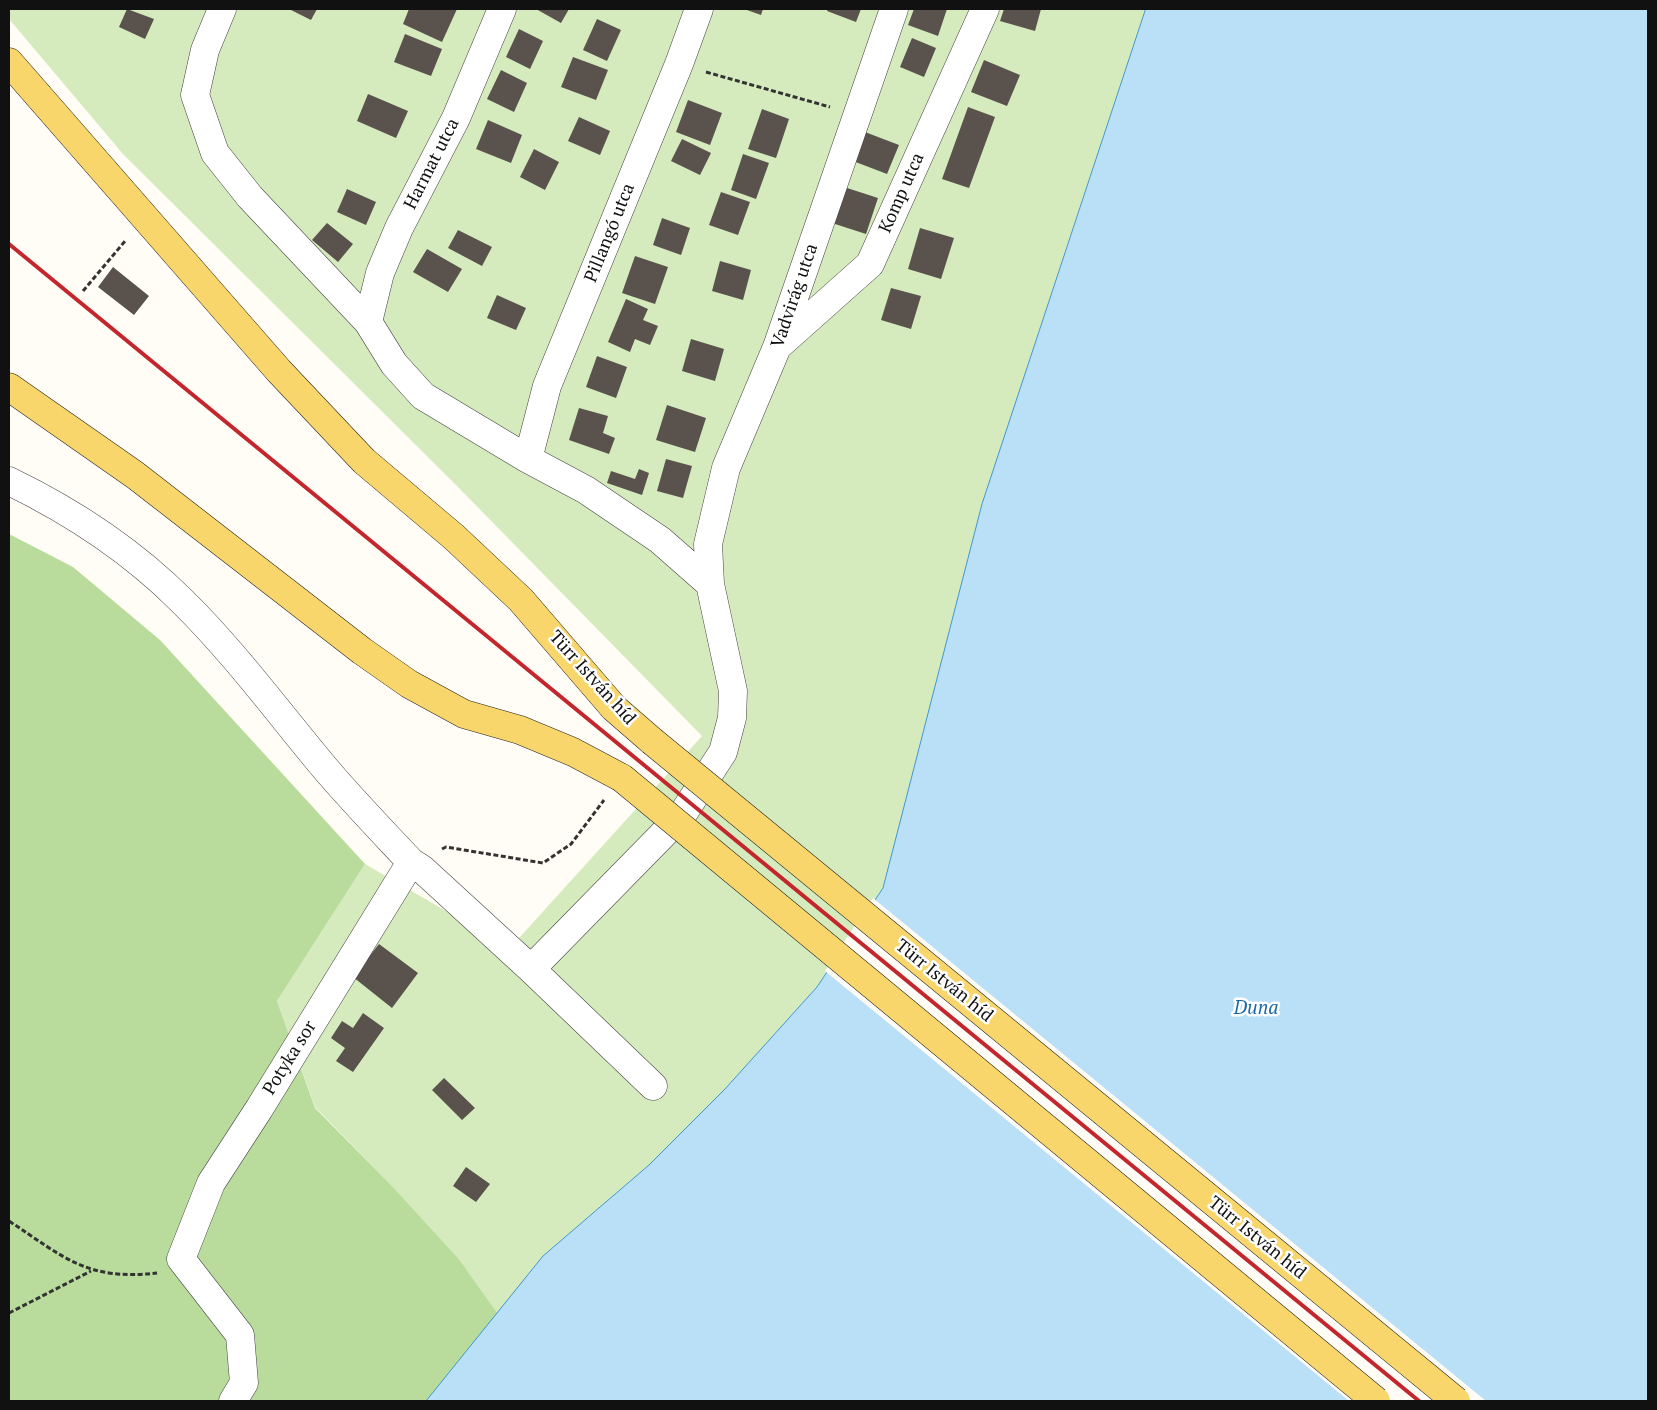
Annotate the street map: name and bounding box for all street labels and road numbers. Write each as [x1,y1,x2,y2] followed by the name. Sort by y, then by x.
[400,115,464,213] street label: Harmat utca
[875,150,929,236] street label: Komp utca
[580,180,640,286] street label: Pillangó utca
[767,241,823,351] street label: Vadvirág utca
[544,627,640,729] street label: Türr István híd
[891,935,997,1027] street label: Türr István híd
[259,1017,321,1099] street label: Potyka sor
[1204,1192,1310,1284] street label: Türr István híd

